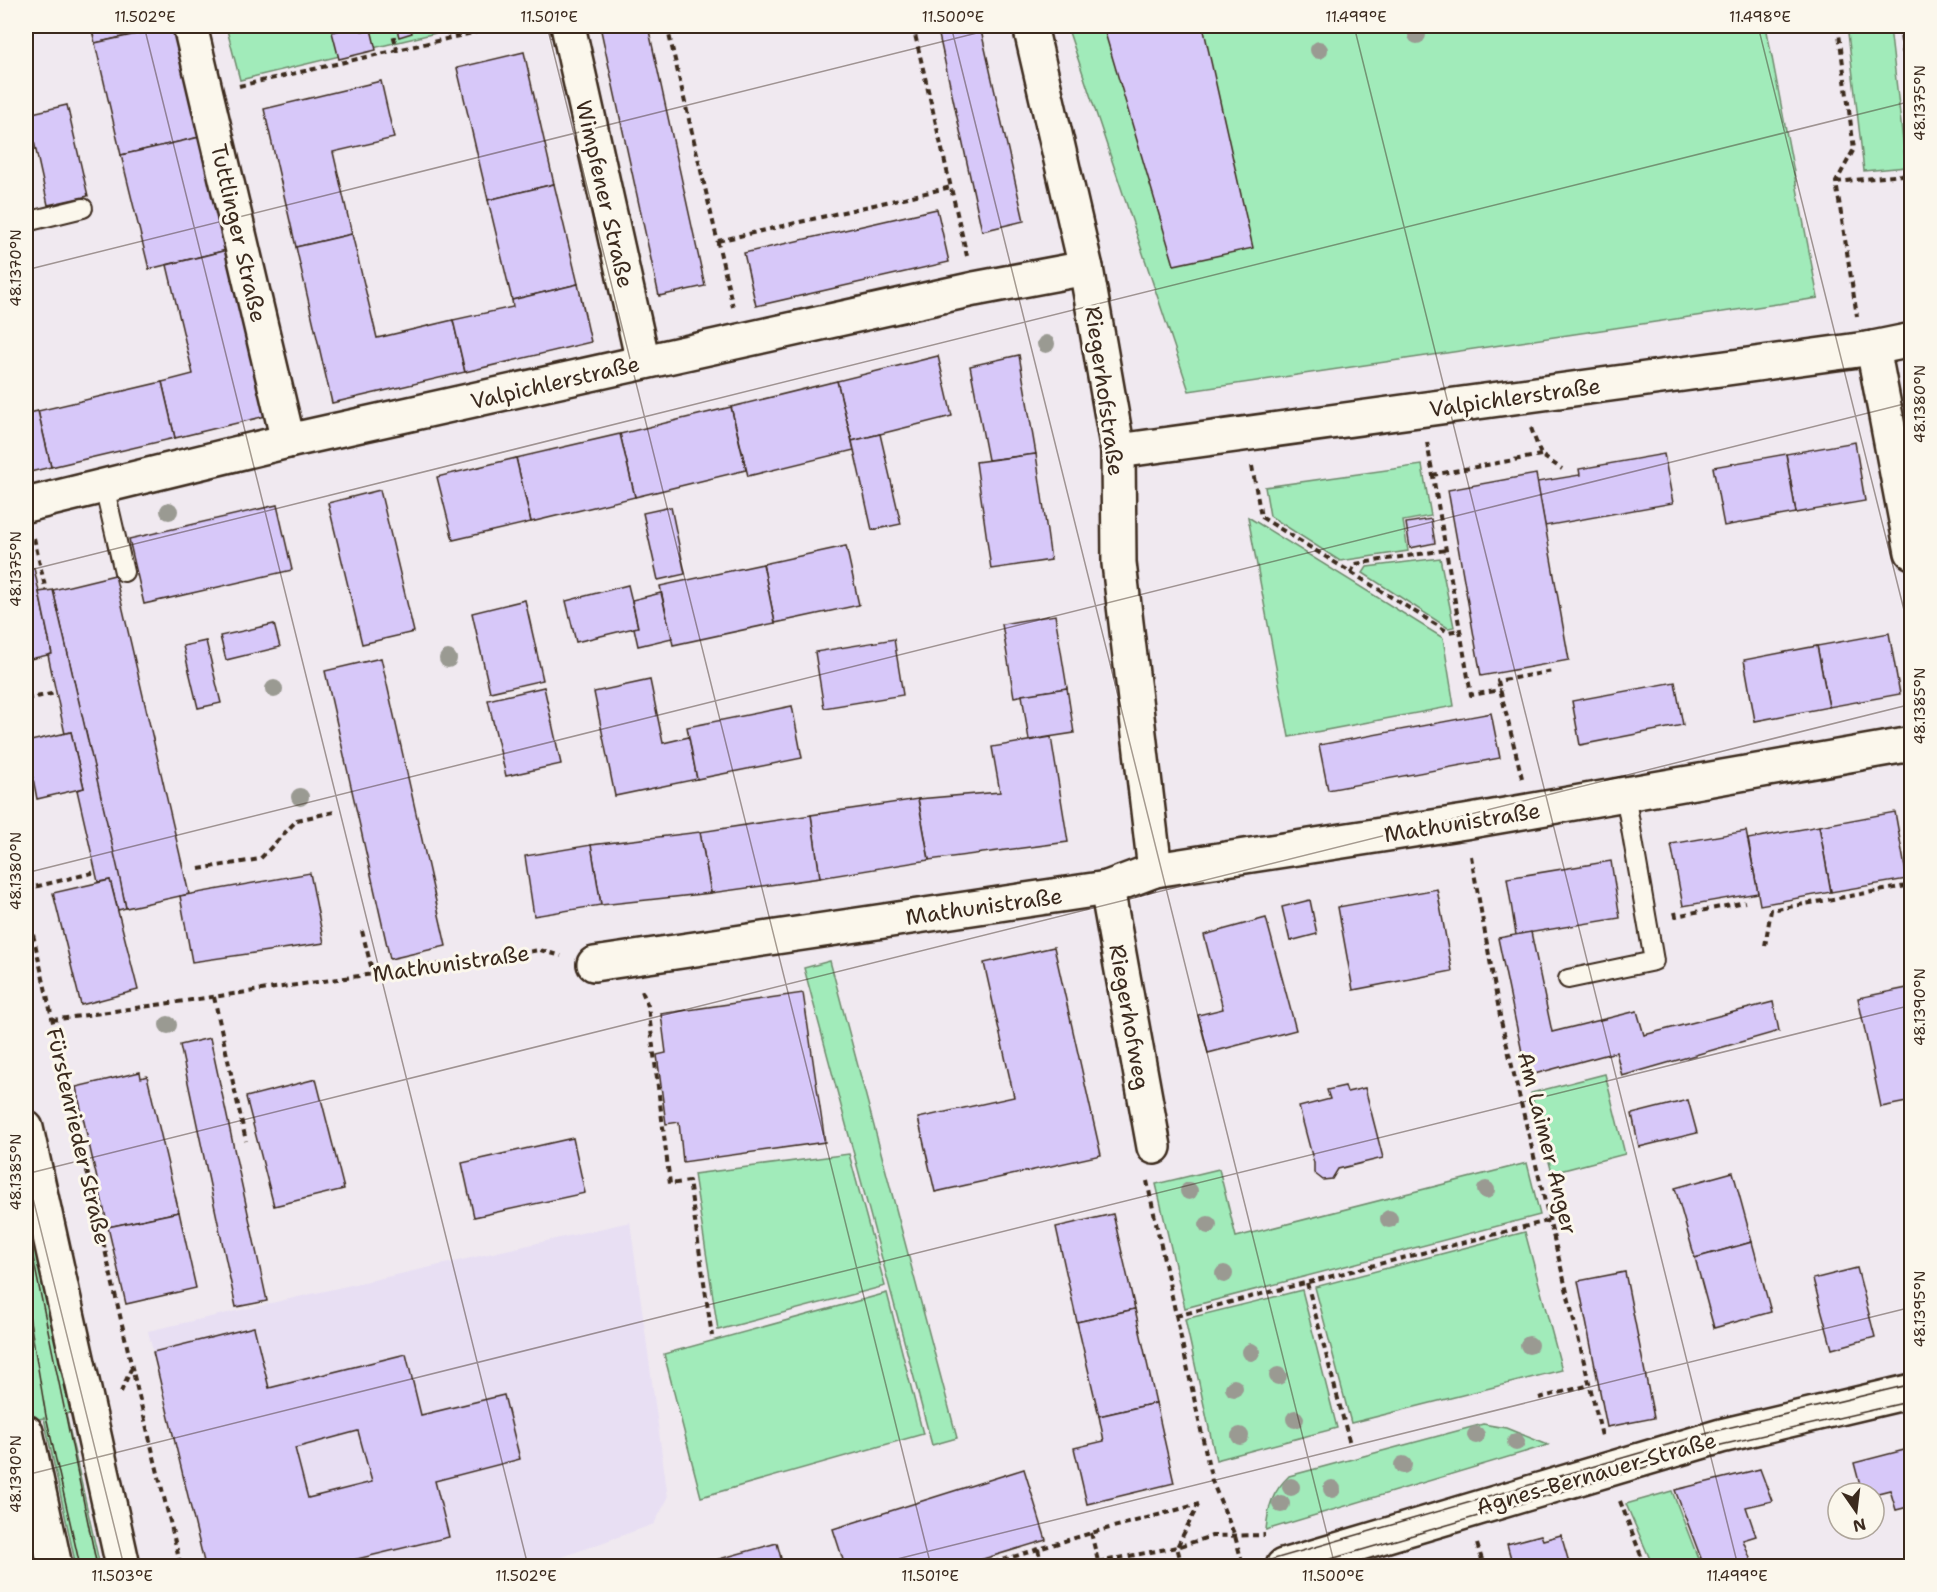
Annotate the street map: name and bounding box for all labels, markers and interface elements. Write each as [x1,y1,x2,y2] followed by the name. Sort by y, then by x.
[114,7,176,27] text: 11.502°E
[520,7,578,27] text: 11.501°E
[922,7,984,27] text: 11.500°E
[1325,7,1387,27] text: 11.499°E
[1729,7,1791,27] text: 11.498°E
[1910,65,1930,141] text: 48.1375°N
[569,97,640,291] street label: Wimpfener Straße
[204,141,273,325] street label: Tuttlinger Straße
[6,229,26,307] text: 48.1370°N
[1078,304,1131,478] street label: Riegerhofstraße
[468,349,643,416] street label: Valpichlerstraße
[1910,365,1930,443] text: 48.1380°N
[1428,371,1603,424] street label: Valpichlerstraße
[6,531,26,607] text: 48.1375°N
[1910,667,1930,745] text: 48.1385°N
[1382,796,1542,849] street label: Mathunistraße
[6,832,26,910] text: 48.1380°N
[904,881,1064,932] street label: Mathunistraße
[371,938,531,989] street label: Mathunistraße
[1102,942,1157,1092] street label: Riegerhofweg
[1910,968,1930,1046] text: 48.1390°N
[40,1025,118,1247] street label: Fürstenrieder Straße
[1511,1049,1584,1238] street label: Am Laimer Anger
[6,1133,26,1211] text: 48.1385°N
[1910,1271,1930,1347] text: 48.1395°N
[1473,1425,1720,1522] street label: Agnes-Bernauer-Straße
[6,1435,26,1513] text: 48.1390°N
[1826,1481,1886,1541] north arrow
[1851,1513,1868,1537] text: N
[91,1566,153,1586] text: 11.503°E
[495,1566,557,1586] text: 11.502°E
[901,1566,959,1586] text: 11.501°E
[1302,1566,1364,1586] text: 11.500°E
[1706,1566,1768,1586] text: 11.499°E

